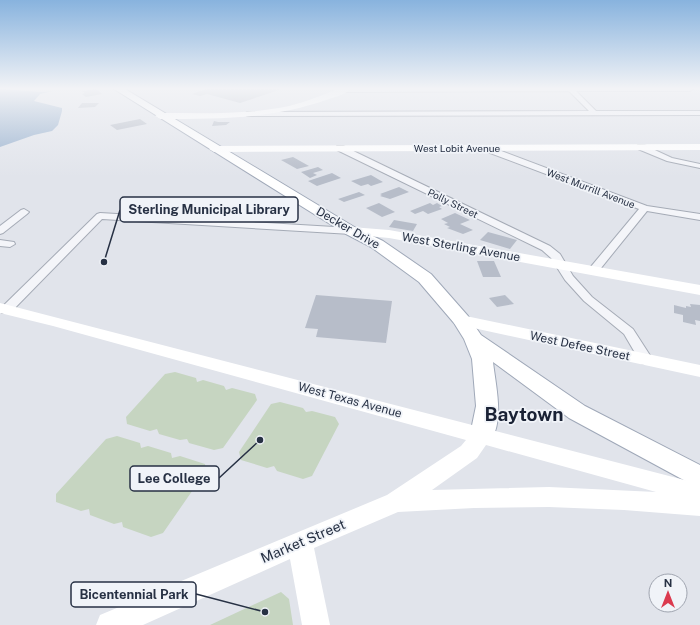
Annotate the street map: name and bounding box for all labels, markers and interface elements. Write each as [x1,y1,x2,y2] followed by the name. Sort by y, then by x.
[414,142,500,154] street label: West Lobit Avenue
[545,166,637,211] street label: West Murrill Avenue
[426,186,480,220] street label: Polly Street
[120,197,298,222] callout: Sterling Municipal Library
[128,202,290,217] text: Sterling Municipal Library
[314,204,382,252] street label: Decker Drive
[401,230,522,264] street label: West Sterling Avenue
[529,329,632,364] street label: West Defee Street
[296,379,404,421] street label: West Texas Avenue
[485,403,564,425] district label: Baytown
[130,466,219,491] callout: Lee College
[138,471,210,486] text: Lee College
[258,516,348,566] street label: Market Street
[648,573,688,613] north arrow
[664,577,672,589] text: N
[71,582,196,607] callout: Bicentennial Park
[79,587,189,602] text: Bicentennial Park

